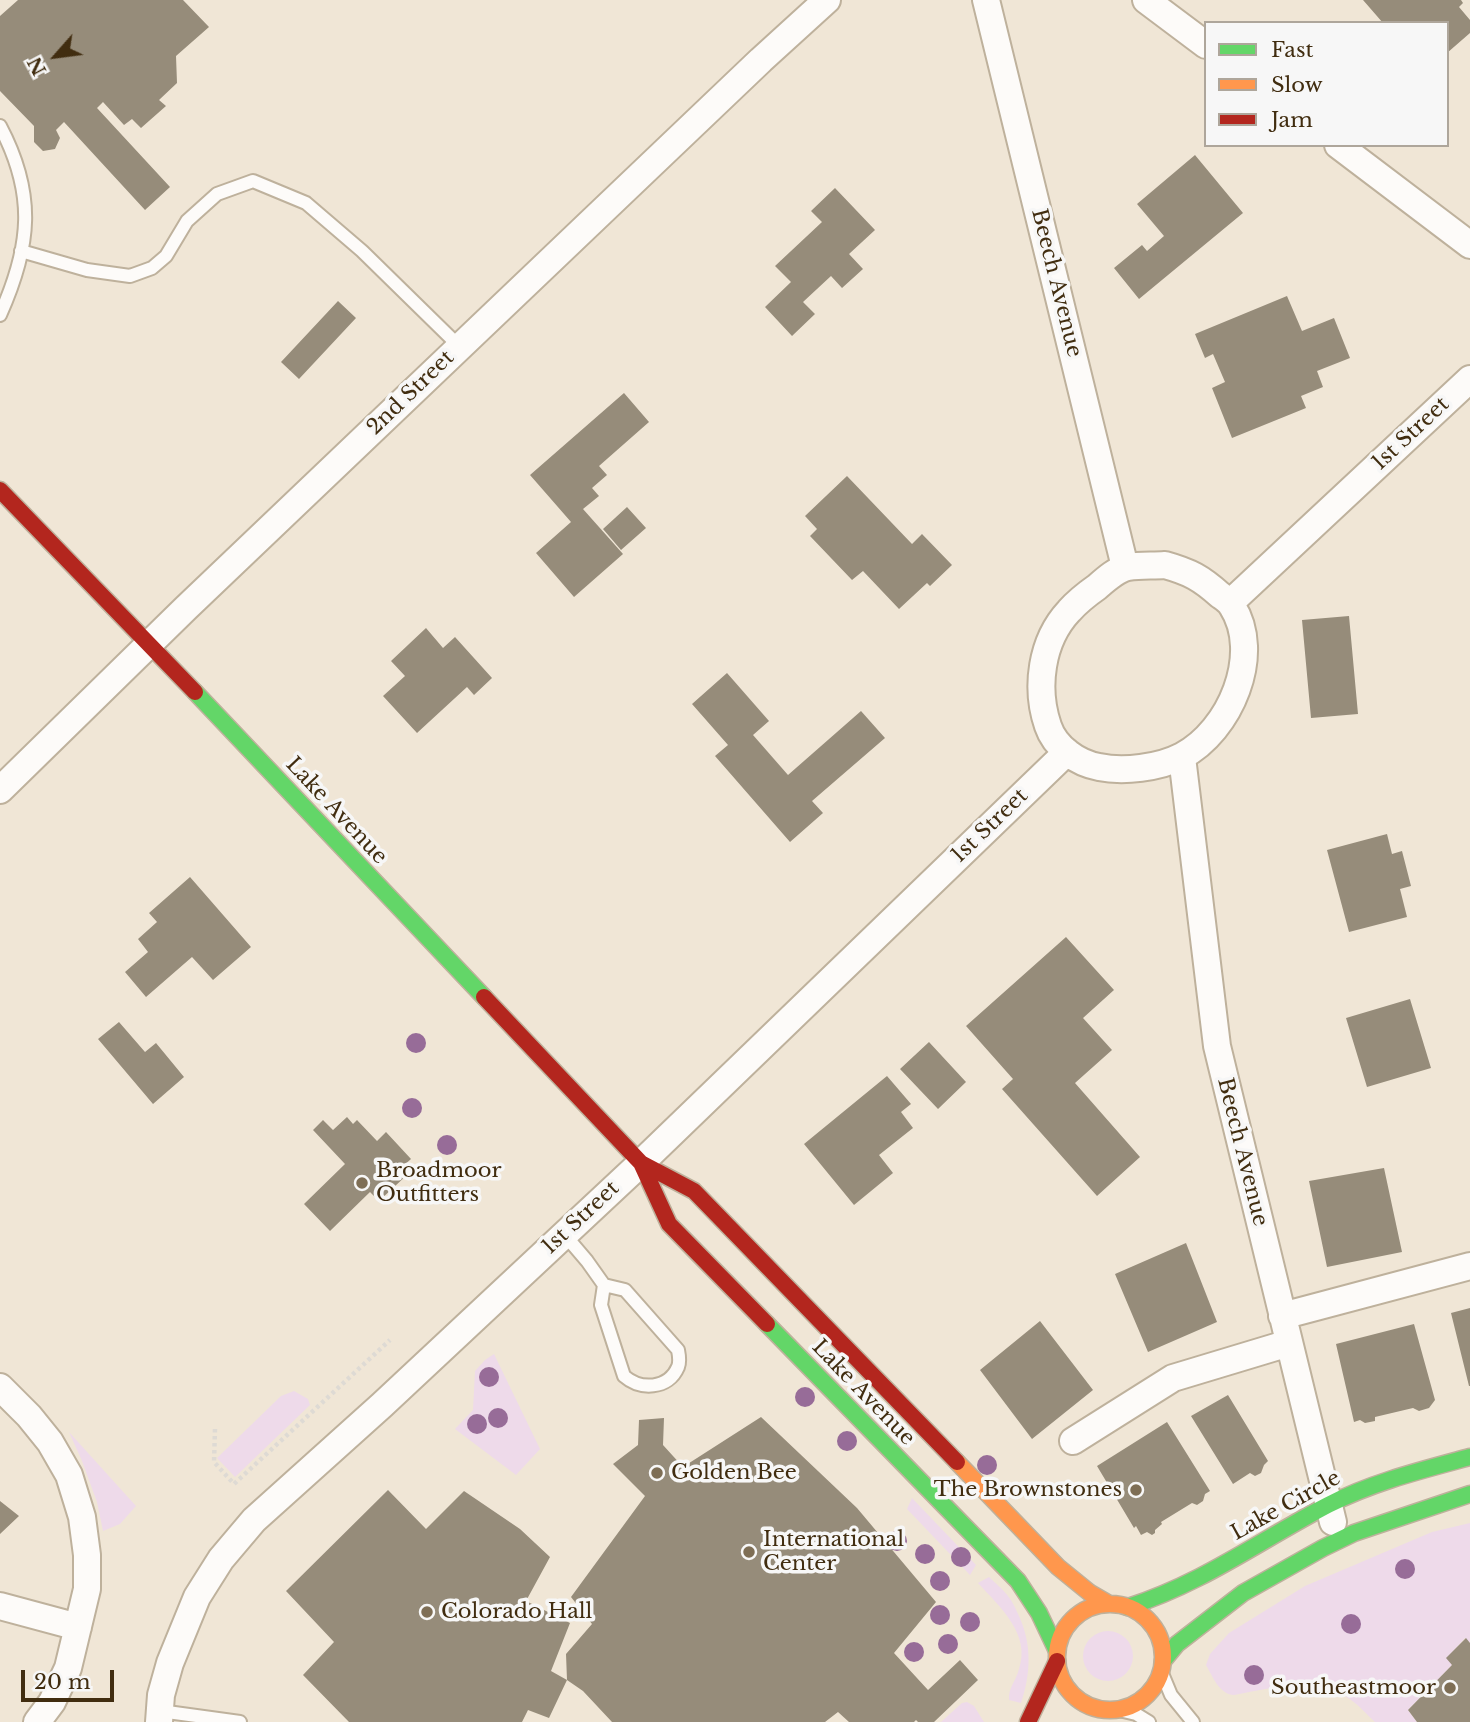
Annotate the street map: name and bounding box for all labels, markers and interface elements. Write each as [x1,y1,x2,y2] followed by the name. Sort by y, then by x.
[21,21,91,91] north arrow
[1204,21,1449,147] legend
[1271,37,1313,63] text: Fast
[23,53,51,79] text: N
[1271,72,1323,98] text: Slow
[1271,107,1313,133] text: Jam
[1025,206,1087,360] street label: Beech Avenue
[362,345,460,441] street label: 2nd Street
[1367,392,1455,476] street label: 1st Street
[280,752,392,870] street label: Lake Avenue
[947,784,1033,868] street label: 1st Street
[1211,1075,1273,1229] street label: Beech Avenue
[376,1158,501,1208] place label: Broadmoor Outfitters
[354,1175,370,1191] marker: Broadmoor Outfitters
[537,1176,625,1260] street label: 1st Street
[806,1335,920,1451] street label: Lake Avenue
[671,1460,797,1486] place label: Golden Bee
[649,1465,665,1481] marker: Golden Bee
[1227,1466,1345,1546] street label: Lake Circle
[934,1477,1122,1503] place label: The Brownstones
[1128,1482,1144,1498] marker: The Brownstones
[763,1527,904,1577] place label: International Center
[741,1544,757,1560] marker: International Center
[441,1599,592,1625] place label: Colorado Hall
[419,1604,435,1620] marker: Colorado Hall
[24,1656,117,1700] scale bar
[34,1669,91,1695] text: 20 m
[1271,1675,1436,1701] place label: Southeastmoor
[1442,1680,1458,1696] marker: Southeastmoor

